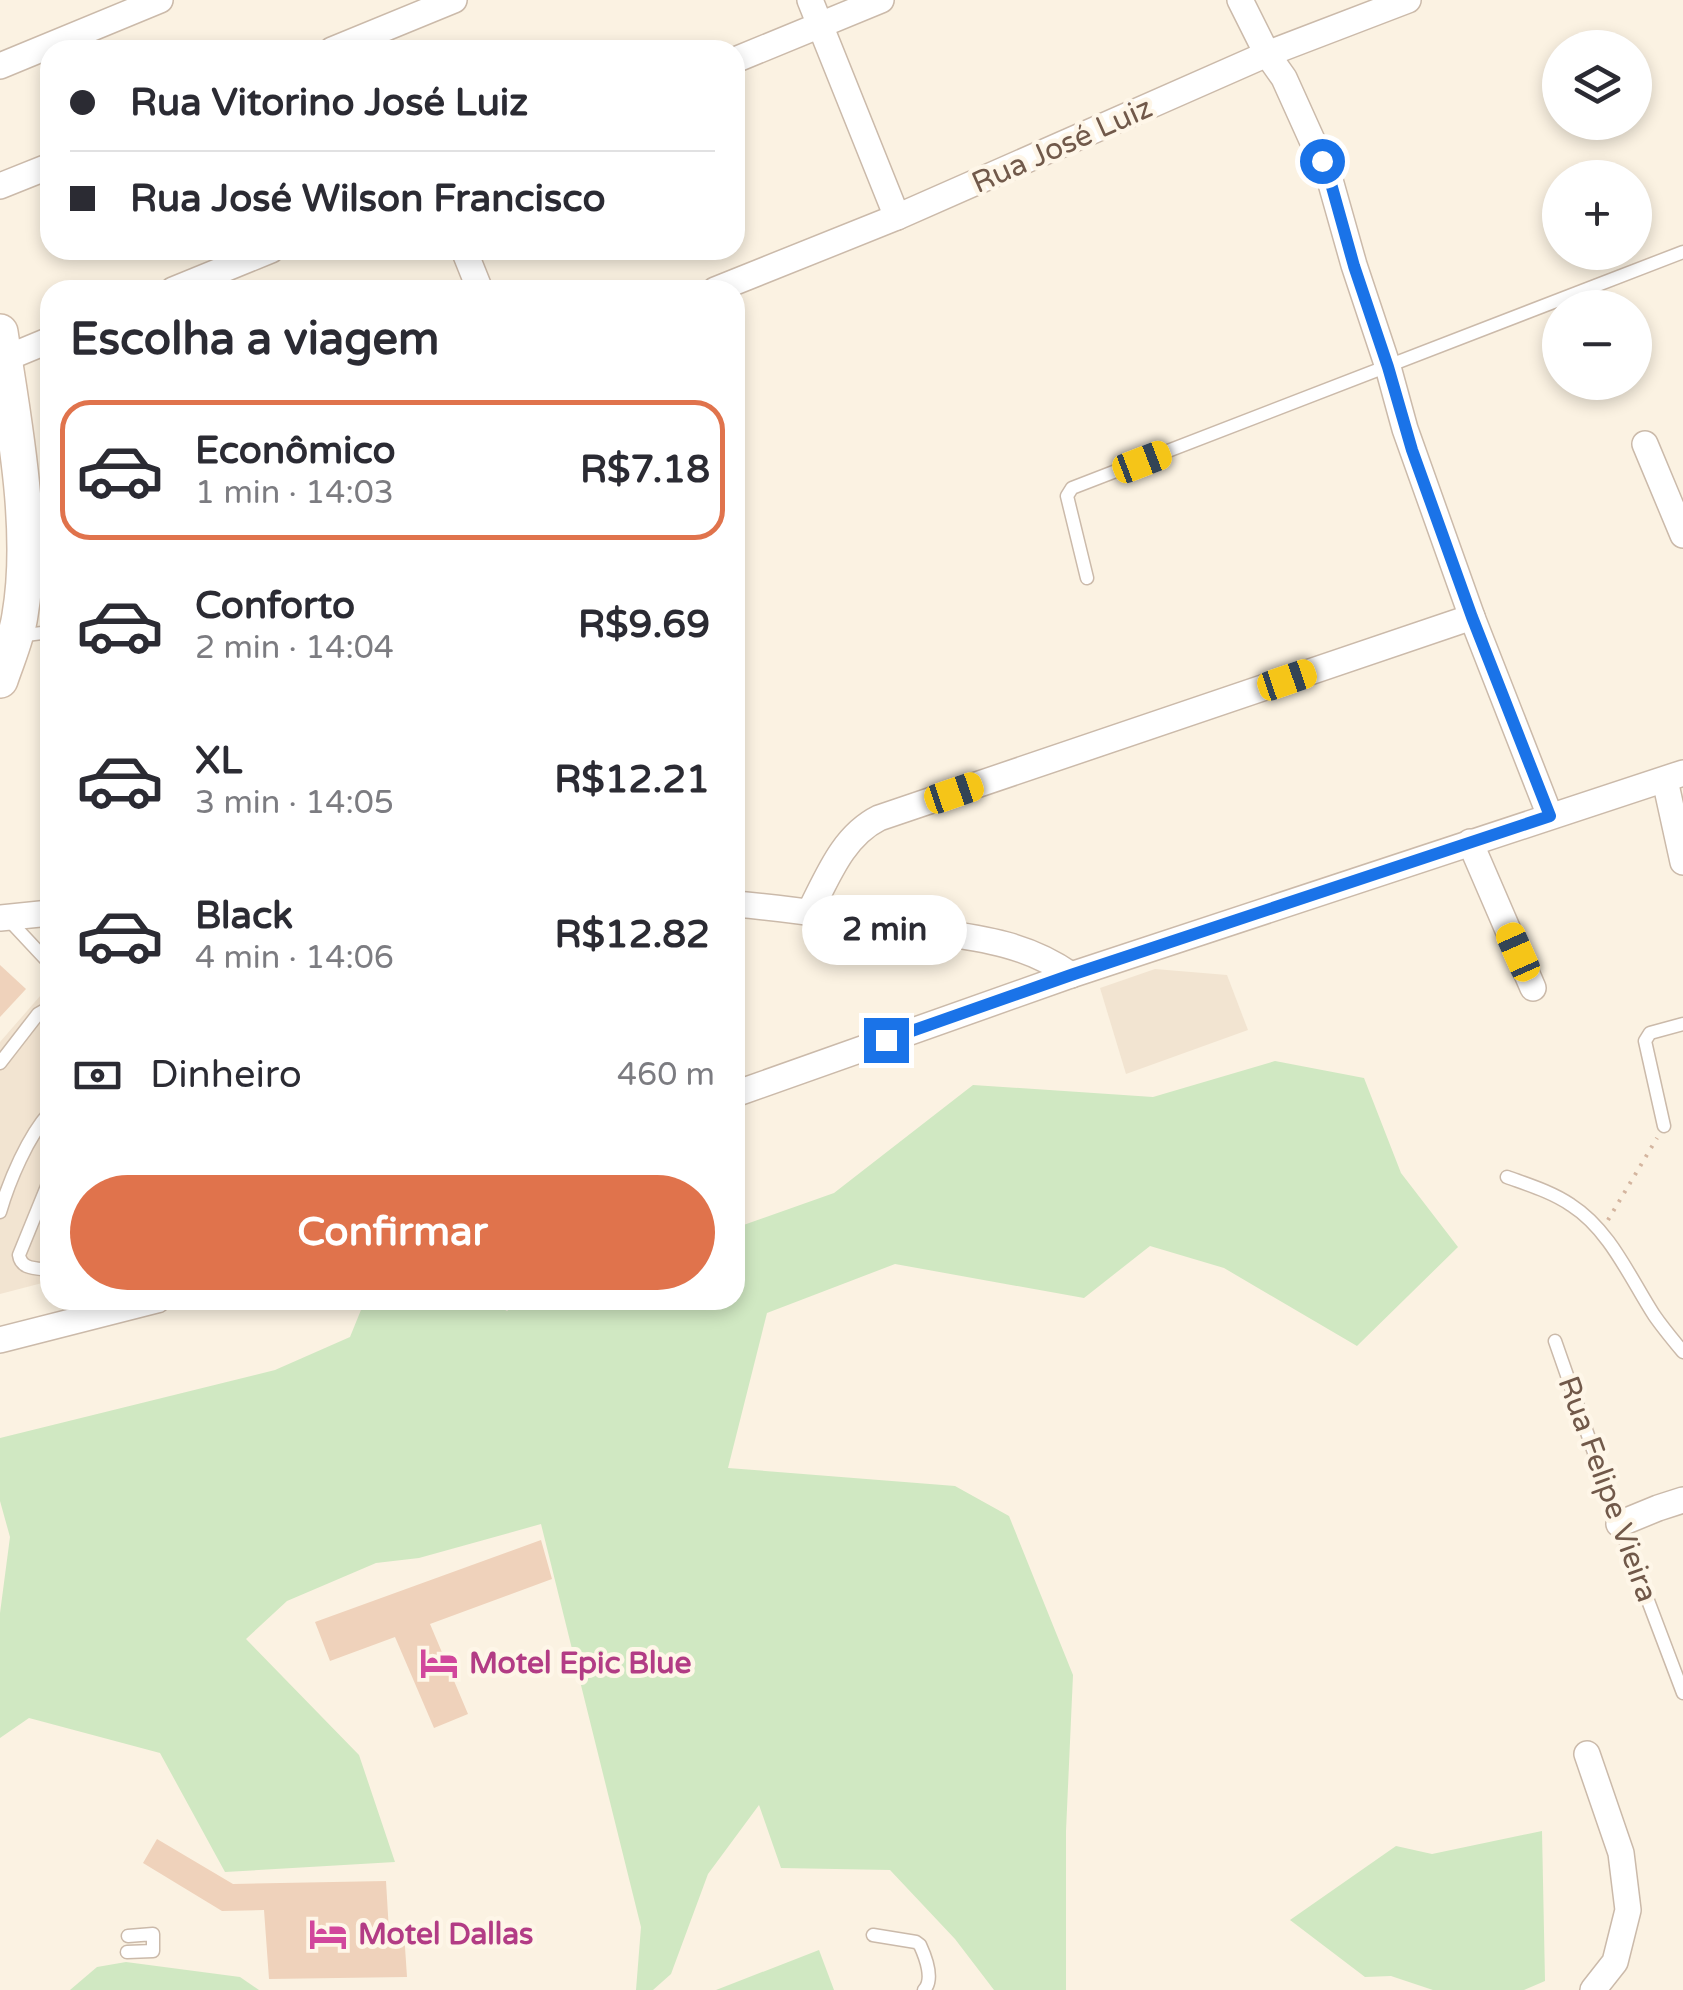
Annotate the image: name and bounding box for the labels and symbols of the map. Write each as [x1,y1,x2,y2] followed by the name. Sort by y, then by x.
[966,89,1158,202] street label: Rua José Luiz
[1300,139,1345,184] route start
[1109,437,1175,487] car
[1254,656,1320,704] car
[921,769,987,817] car
[804,895,968,965] callout: 2 min
[1492,918,1544,986] car
[864,1018,909,1063] route end
[1549,1371,1666,1607] street label: Rua Felipe Vieira
[418,1642,460,1684] hotel icon: Motel Epic Blue
[469,1645,692,1682] place label: Motel Epic Blue
[307,1913,349,1955] hotel icon: Motel Dallas
[358,1916,533,1953] place label: Motel Dallas

